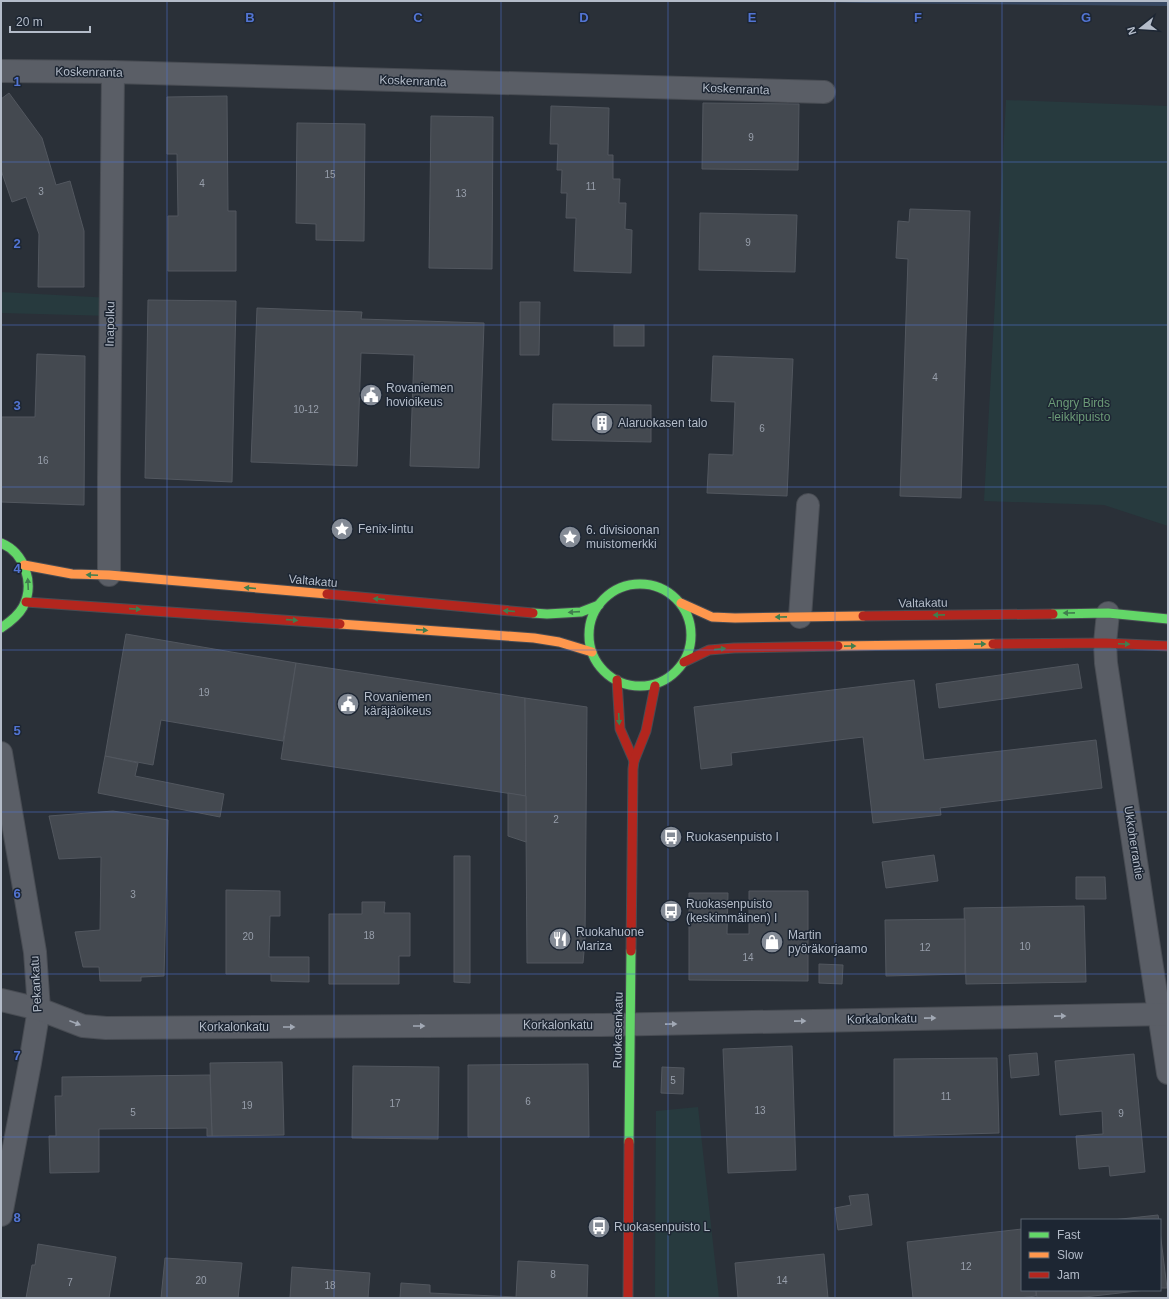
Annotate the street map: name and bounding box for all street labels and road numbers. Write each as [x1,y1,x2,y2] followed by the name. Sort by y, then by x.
[55,64,123,80] street label: Koskenranta
[379,73,447,89] street label: Koskenranta
[702,81,770,97] street label: Koskenranta
[103,301,117,347] street label: Inapolku
[288,572,338,590] street label: Valtakatu
[898,596,948,610] street label: Valtakatu
[1121,805,1147,881] street label: Ukkoherrantie
[28,955,44,1013] street label: Pekankatu
[610,992,626,1068] street label: Ruokasenkatu
[847,1011,917,1027] street label: Korkalonkatu
[523,1018,593,1032] street label: Korkalonkatu
[199,1020,269,1034] street label: Korkalonkatu

